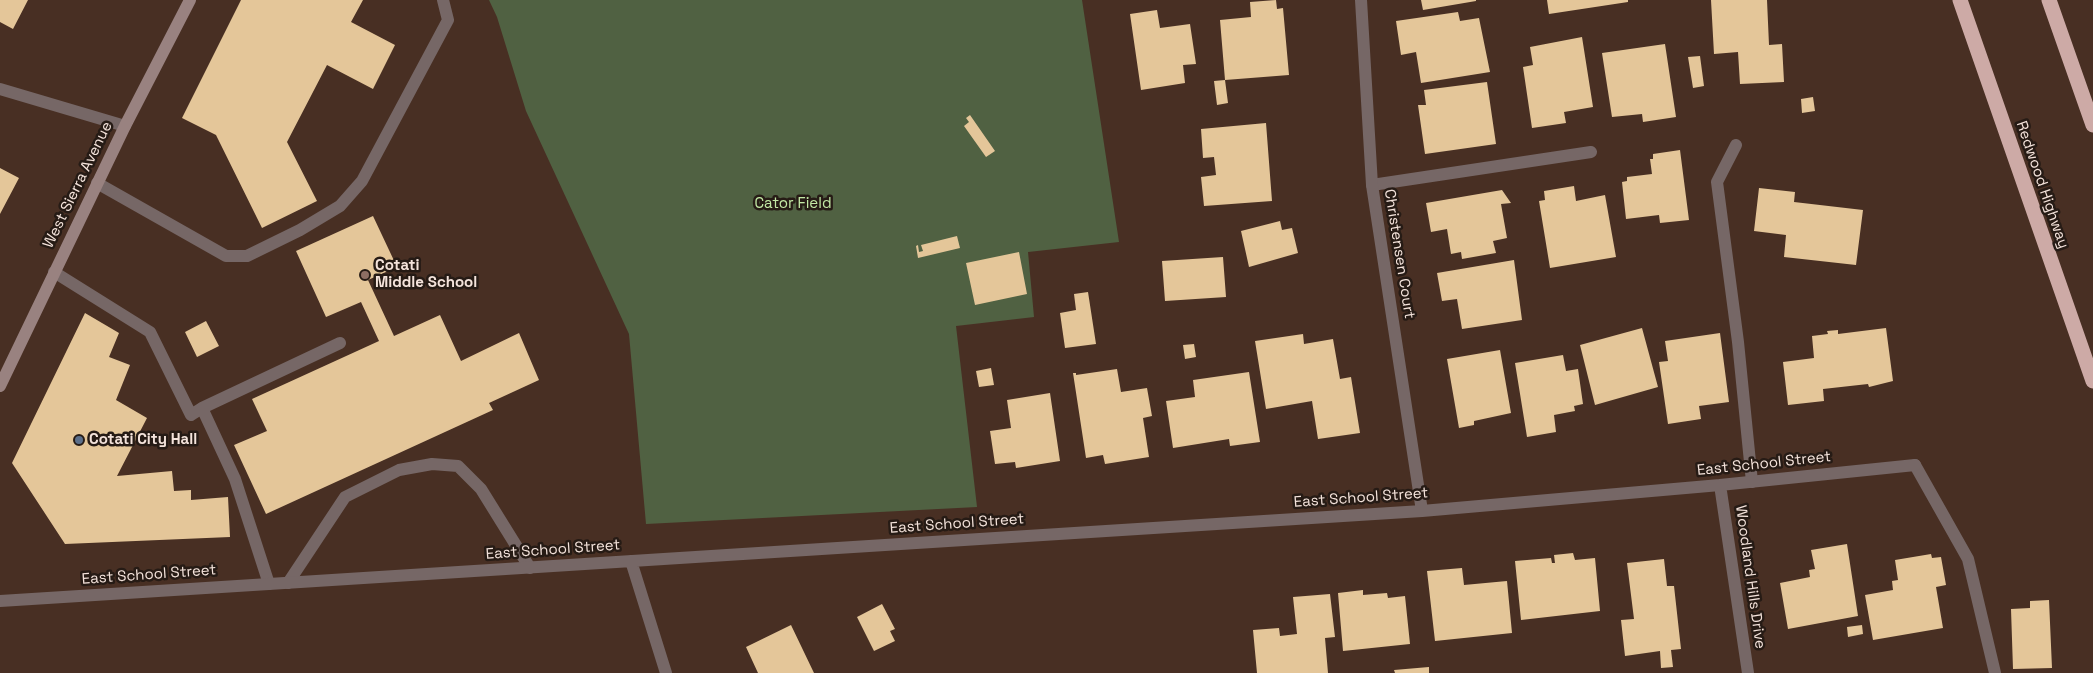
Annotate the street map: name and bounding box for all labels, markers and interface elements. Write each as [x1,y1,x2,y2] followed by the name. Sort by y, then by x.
[40,119,116,251] street label: West Sierra Avenue
[2012,119,2072,251] street label: Redwood Highway
[1380,188,1418,320] street label: Christensen Court
[754,195,832,213] park label: Cator Field
[375,257,477,292] place label: Cotati Middle School
[359,269,371,281] marker: Cotati Middle School
[89,431,197,449] place label: Cotati City Hall
[73,434,85,446] marker: Cotati City Hall
[1696,448,1832,480] street label: East School Street
[1293,484,1429,512] street label: East School Street
[1731,504,1769,650] street label: Woodland Hills Drive
[889,510,1025,538] street label: East School Street
[485,536,621,564] street label: East School Street
[81,561,217,589] street label: East School Street

